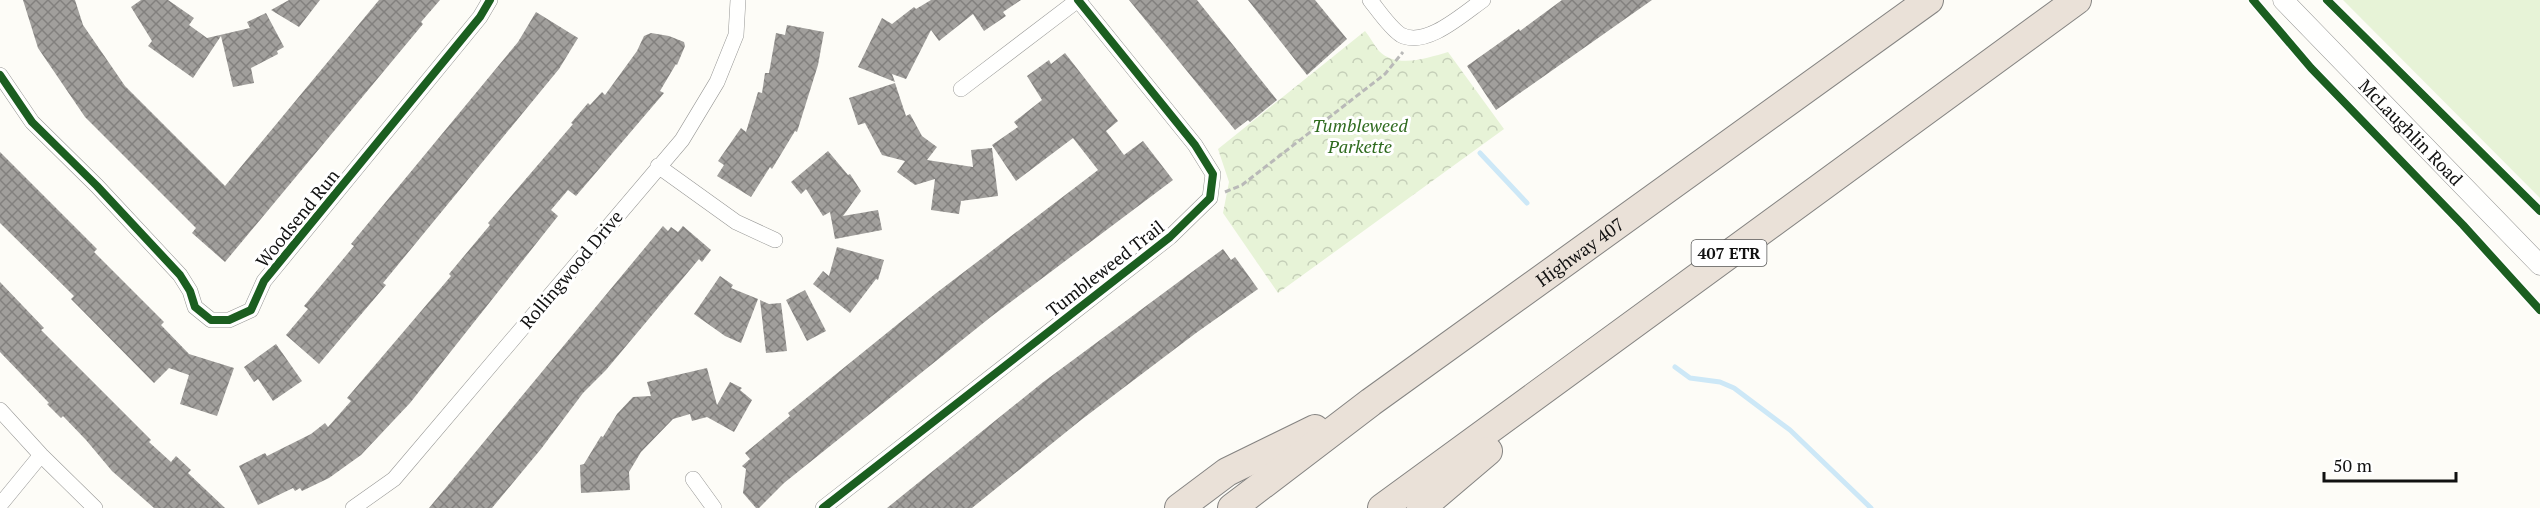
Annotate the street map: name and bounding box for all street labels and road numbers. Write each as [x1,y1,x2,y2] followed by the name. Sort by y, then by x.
[2354,74,2468,191] street label: McLaughlin Road
[250,164,344,272] street label: Woodsend Run
[514,205,628,333] street label: Rollingwood Drive
[1531,212,1629,292] street label: Highway 407
[1041,214,1169,322] street label: Tumbleweed Trail
[1692,240,1766,266] road number: 407 ETR

